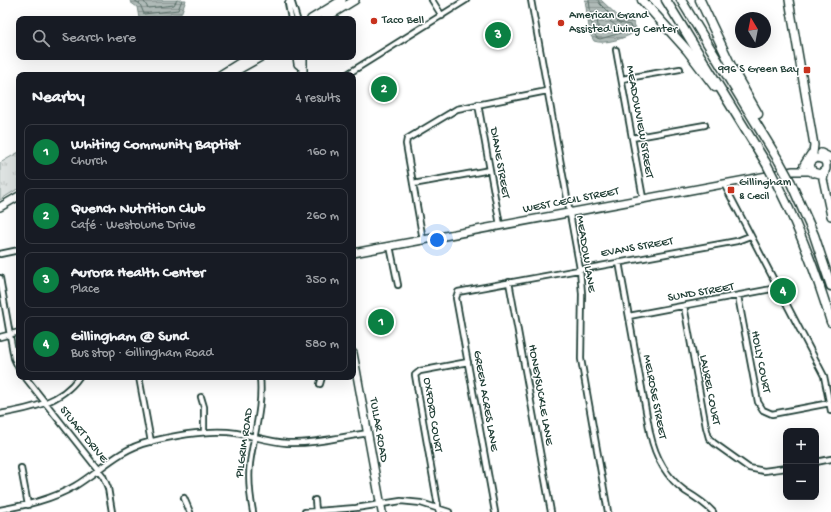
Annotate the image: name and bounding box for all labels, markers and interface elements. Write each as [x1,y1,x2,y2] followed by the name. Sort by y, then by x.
[569,9,679,37] place label: American Grand Assisted Living Center
[735,12,771,48] north arrow
[381,14,424,28] place label: Taco Bell
[16,16,356,60] search box
[369,16,379,26] marker: Taco Bell
[556,18,566,28] marker: American Grand Assisted Living Center
[485,20,511,50] pin: 3
[30,27,52,49] icon: search
[62,29,136,47] text: Search here
[717,63,799,77] place label: 996 S Green Bay
[622,65,656,181] street label: MEADOWVIEW STREET
[802,65,812,75] marker: 996 S Green Bay
[371,74,397,104] pin: 2
[32,88,85,108] text: Nearby
[296,91,340,106] text: 4 results
[486,125,512,201] street label: DIANE STREET
[71,136,240,154] text: Whiting Community Baptist
[43,145,49,160] text: 1
[307,145,339,160] text: 160 m
[71,154,107,169] text: Church
[739,176,792,204] place label: Gillingham & Cecil
[522,185,621,217] street label: WEST CECIL STREET
[726,185,736,195] marker: Gillingham & Cecil
[71,200,205,218] text: Quench Nutrition Club
[43,209,49,224] text: 2
[306,209,339,224] text: 260 m
[572,215,598,294] street label: MEADOW LANE
[71,218,195,233] text: Café · Westowne Drive
[427,230,447,250] your location
[600,234,676,261] street label: EVANS STREET
[71,264,205,282] text: Aurora Health Center
[43,273,49,288] text: 3
[306,273,339,288] text: 350 m
[770,276,796,306] pin: 4
[667,280,737,306] street label: SUND STREET
[71,282,99,297] text: Place
[368,307,394,337] pin: 1
[71,328,188,346] text: Gillingham @ Sund
[747,330,773,396] street label: HOLLY COURT
[43,337,49,352] text: 4
[305,337,339,352] text: 580 m
[524,344,556,447] street label: HONEYSUCKLE LANE
[71,346,213,361] text: Bus stop · Gillingham Road
[469,350,501,453] street label: GREEN ACRES LANE
[639,354,669,442] street label: MELROSE STREET
[695,354,723,428] street label: LAUREL COURT
[419,377,445,455] street label: OXFORD COURT
[365,396,391,463] street label: TULLAR ROAD
[56,404,111,467] street label: STUART DRIVE
[233,407,257,480] street label: PILGRIM ROAD
[783,428,819,500] map controls
[783,428,819,464] button: +
[783,464,819,500] button: −

